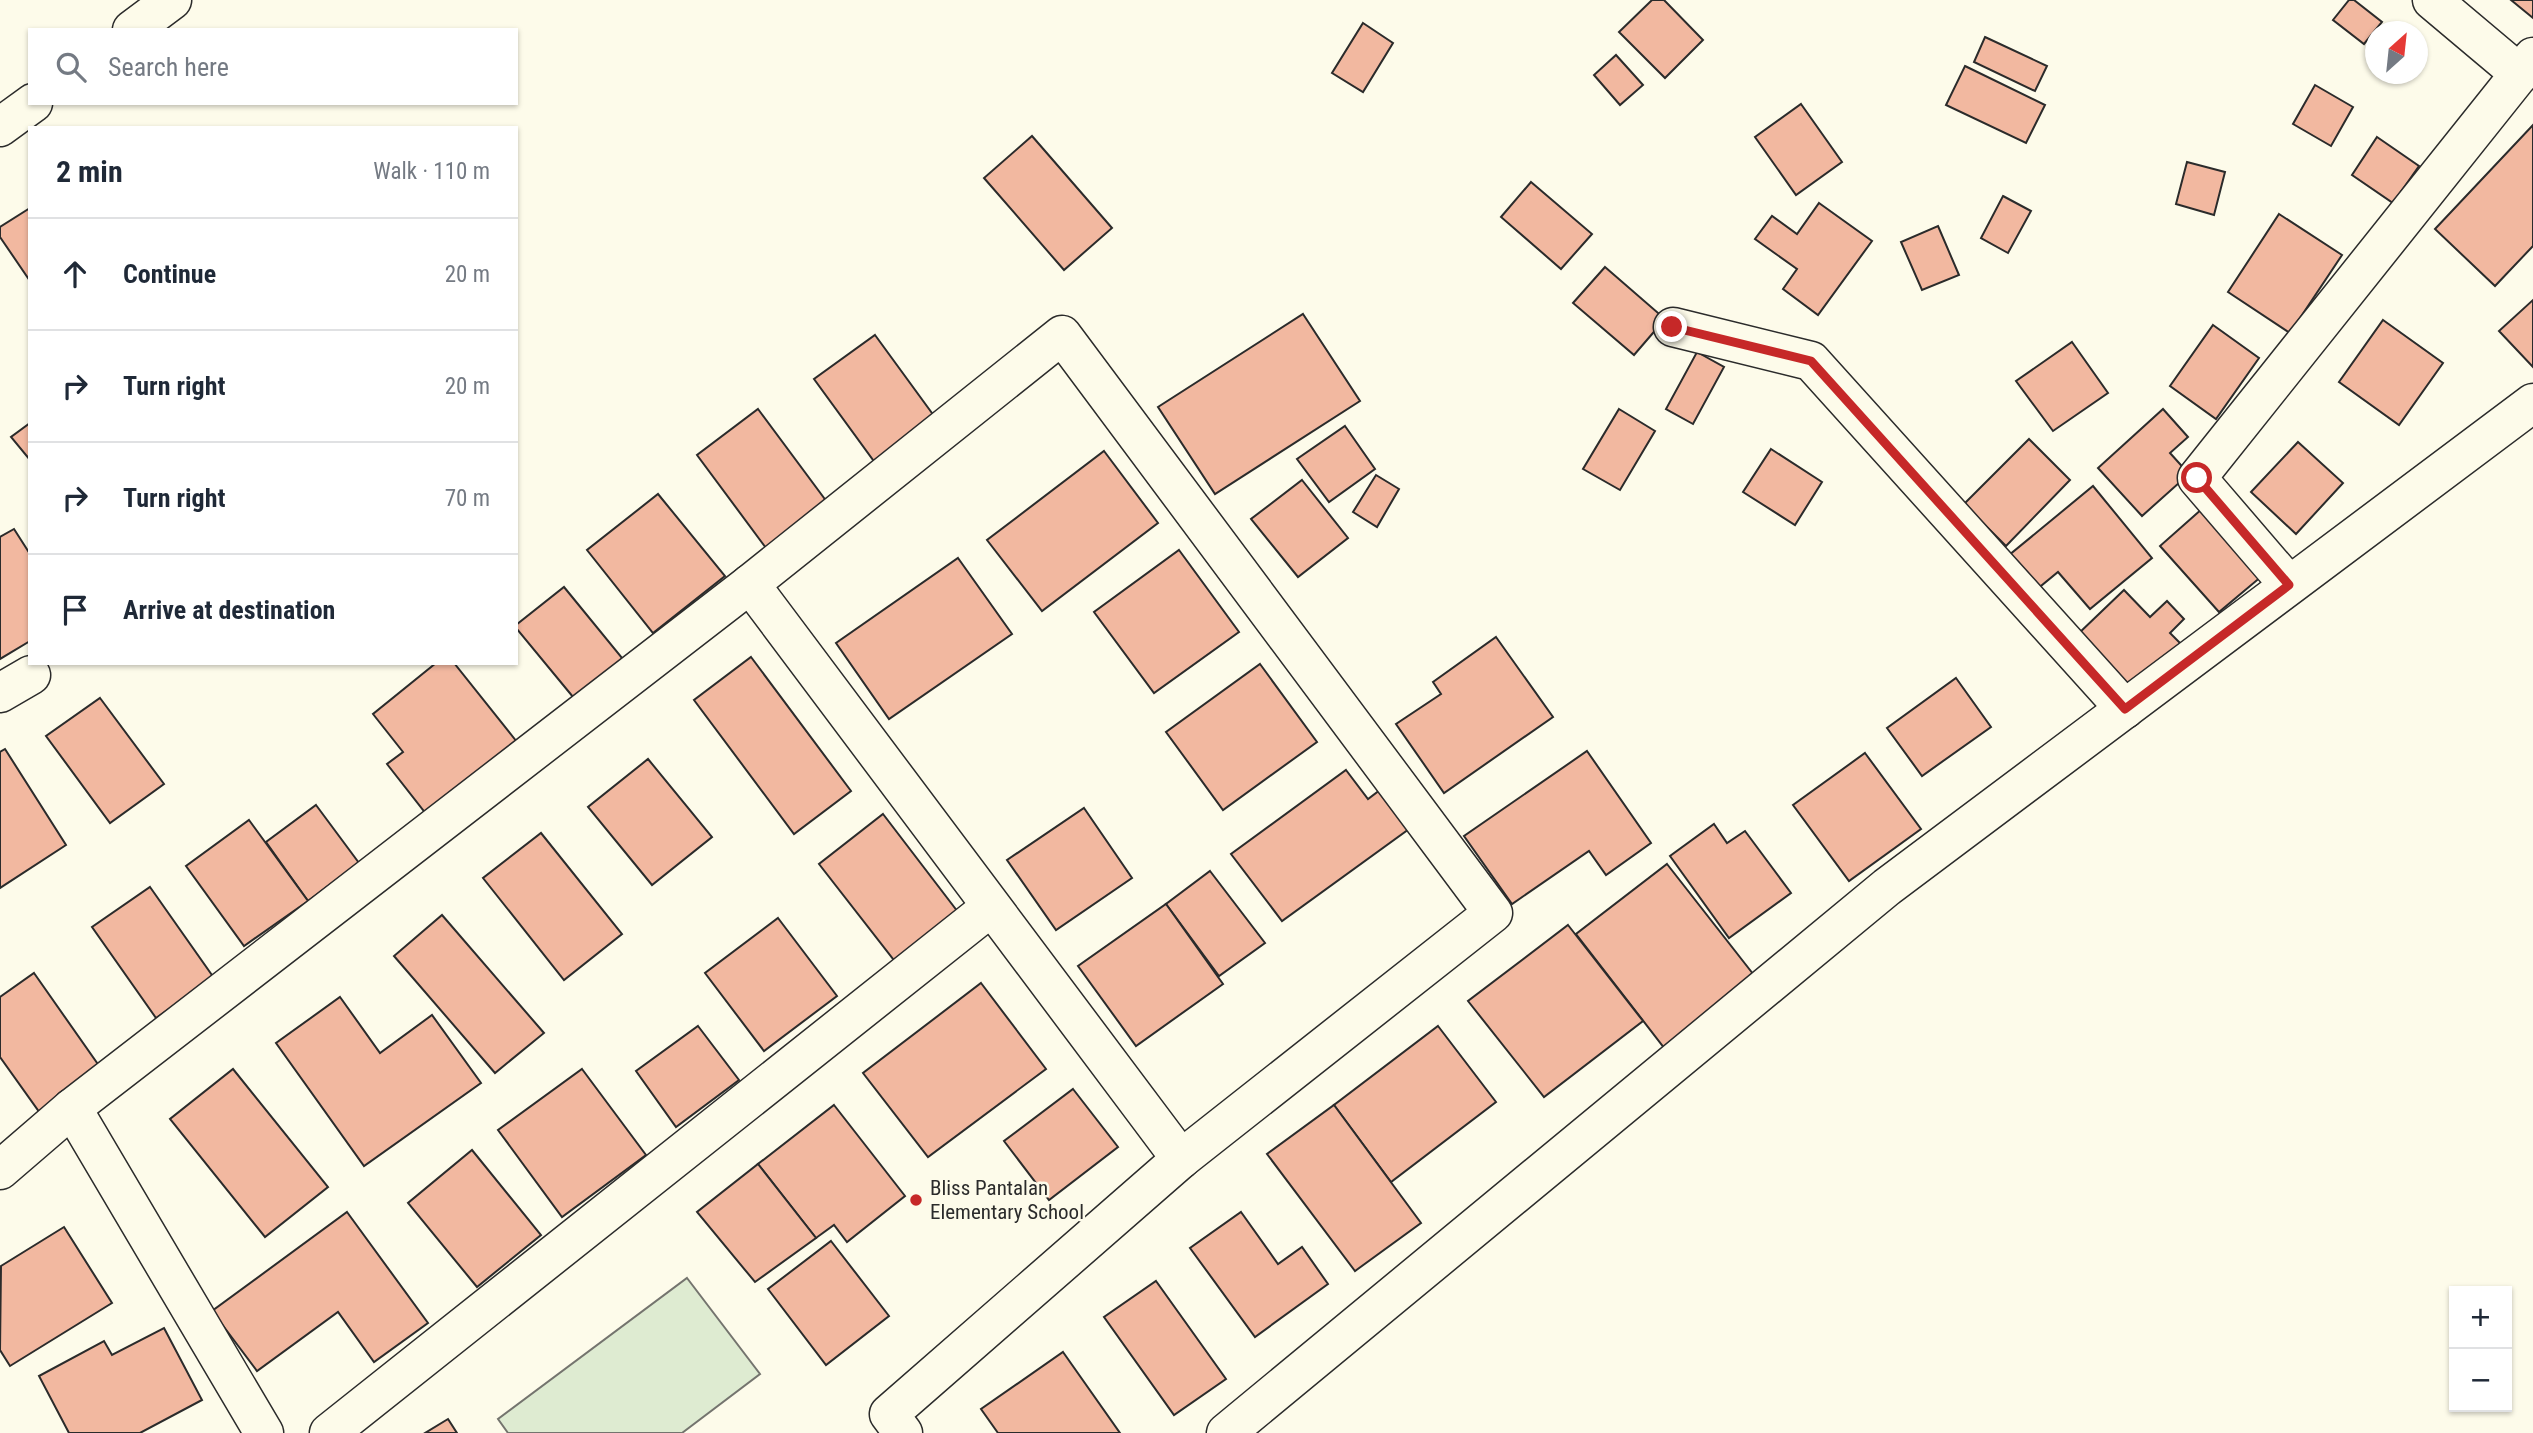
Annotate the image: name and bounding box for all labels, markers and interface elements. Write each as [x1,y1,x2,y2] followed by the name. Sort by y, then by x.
[2365,21,2428,84] north arrow
[28,28,518,105] search box
[52,48,90,86] icon: search
[108,52,229,82] text: Search here
[56,154,123,189] text: 2 min
[373,158,490,185] text: Walk · 110 m
[56,255,94,293] icon: ahead
[123,259,216,289] text: Continue
[445,261,490,288] text: 20 m
[1656,311,1687,342] route end
[56,367,94,405] icon: right
[123,371,225,401] text: Turn right
[445,373,490,400] text: 20 m
[2181,462,2212,493] route start
[56,479,94,517] icon: right
[123,483,225,513] text: Turn right
[445,485,490,512] text: 70 m
[56,591,94,629] icon: arrive
[123,595,335,625] text: Arrive at destination
[930,1176,1084,1224] place label: Bliss Pantalan Elementary School
[908,1192,924,1208] marker: Bliss Pantalan Elementary School
[2449,1286,2512,1412] map controls
[2449,1286,2512,1349] button: +
[2449,1349,2512,1412] button: −

